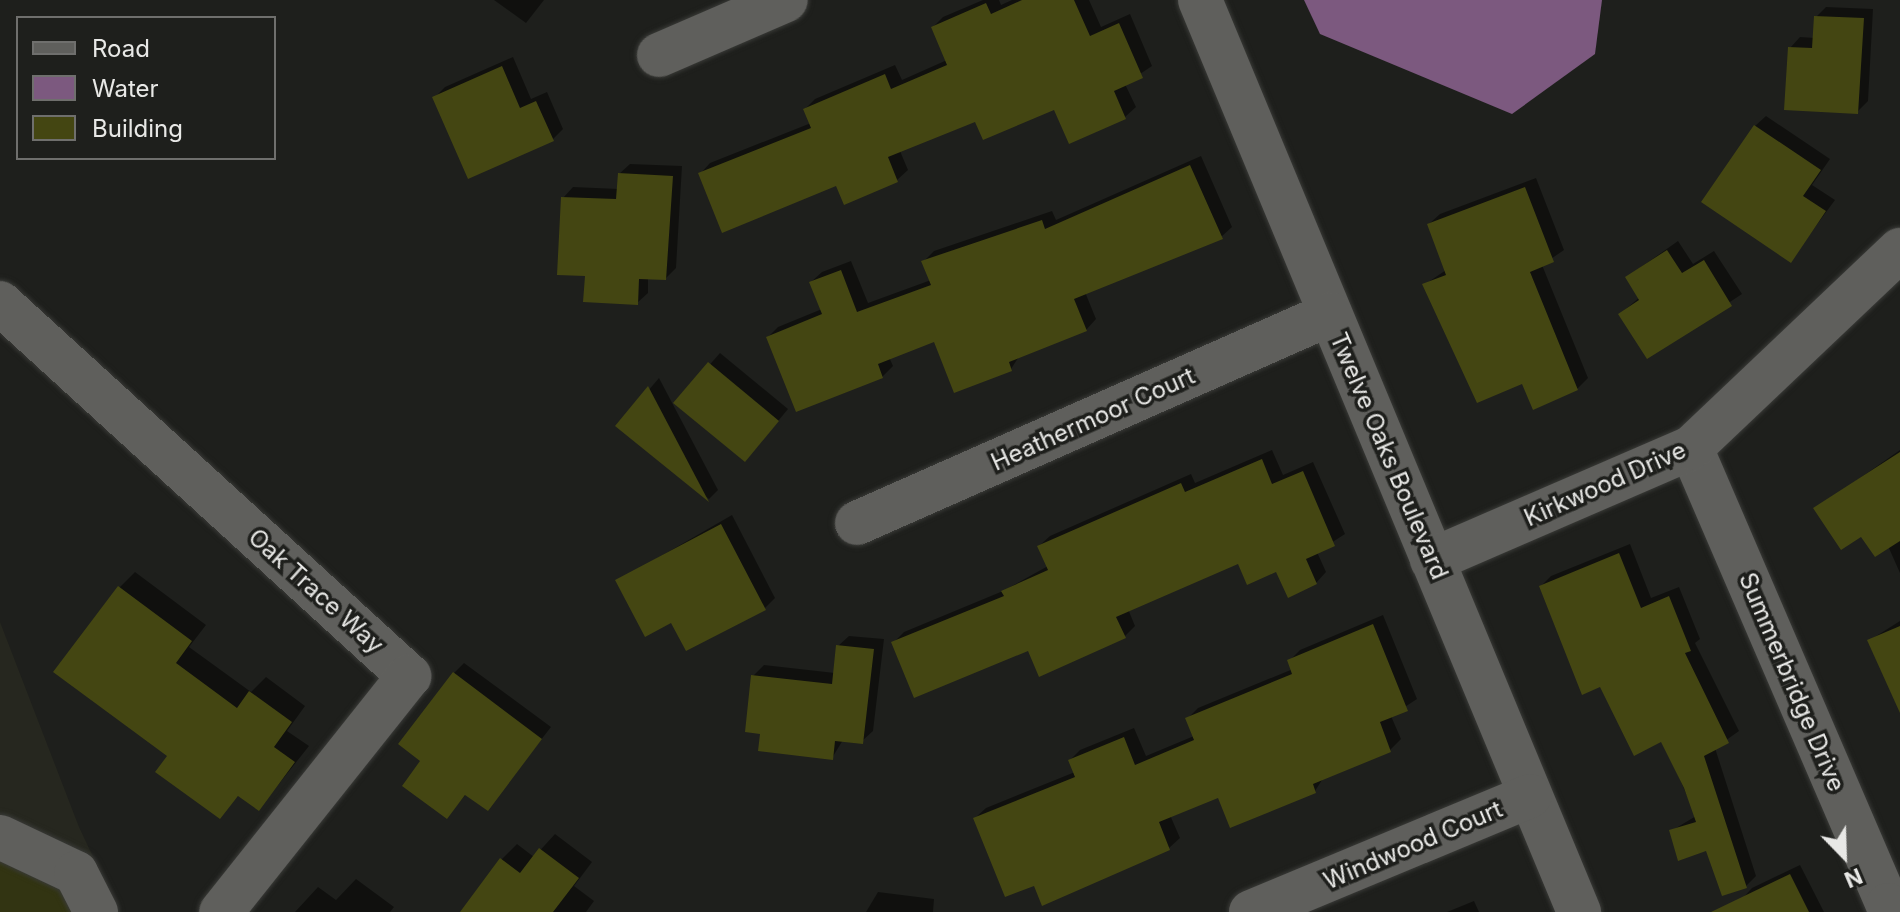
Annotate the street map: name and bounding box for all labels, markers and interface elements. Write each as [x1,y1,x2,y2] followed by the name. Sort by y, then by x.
[16,16,276,160] legend
[92,34,150,63] text: Road
[92,74,159,103] text: Water
[92,114,183,143] text: Building
[1324,328,1454,584] street label: Twelve Oaks Boulevard
[987,361,1199,477] street label: Heathermoor Court
[1520,435,1690,533] street label: Kirkwood Drive
[242,523,390,659] street label: Oak Trace Way
[1733,568,1851,796] street label: Summerbridge Drive
[1319,794,1507,896] street label: Windwood Court
[1804,816,1884,896] north arrow
[1841,863,1866,893] text: N

